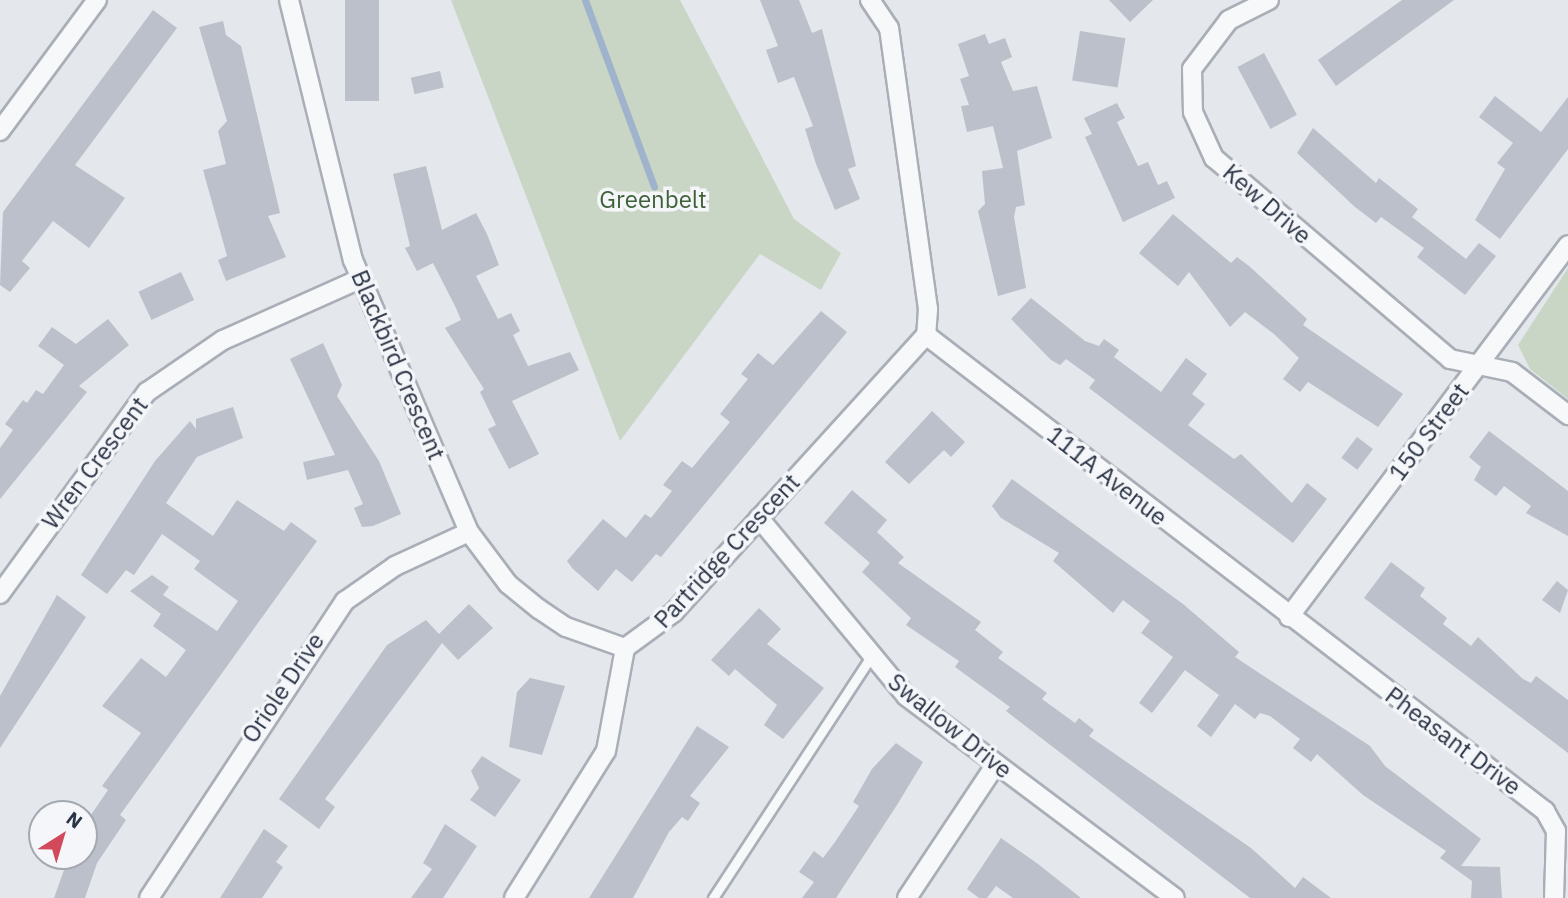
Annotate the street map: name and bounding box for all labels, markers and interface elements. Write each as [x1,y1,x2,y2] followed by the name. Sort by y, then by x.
[1217,158,1317,250] street label: Kew Drive
[599,186,707,214] park label: Greenbelt
[345,266,451,464] street label: Blackbird Crescent
[1383,378,1475,486] street label: 150 Street
[36,391,154,535] street label: Wren Crescent
[1041,420,1173,532] street label: 111A Avenue
[648,468,806,634] street label: Partridge Crescent
[236,628,330,748] street label: Oriole Drive
[882,667,1018,785] street label: Swallow Drive
[1380,681,1526,801] street label: Pheasant Drive
[28,800,98,870] north arrow
[62,806,87,834] text: N

